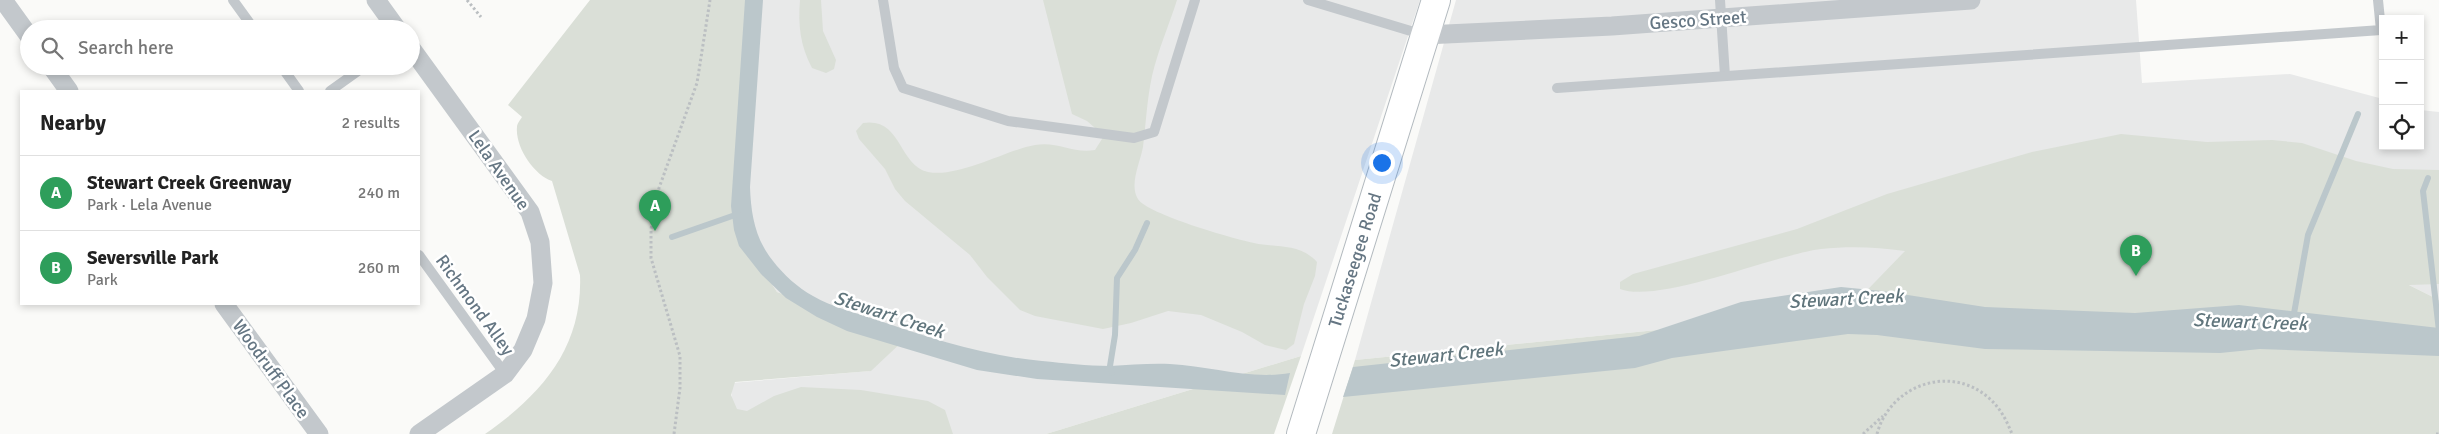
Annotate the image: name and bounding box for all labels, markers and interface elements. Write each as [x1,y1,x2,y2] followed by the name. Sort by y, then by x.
[1649,6,1747,34] street label: Gesco Street
[2379,15,2424,150] map controls
[2379,15,2424,60] button: +
[20,20,420,75] search box
[38,34,66,62] icon: search
[78,36,174,60] text: Search here
[2379,60,2424,105] button: −
[2379,105,2424,150] button: locate
[40,110,106,136] text: Nearby
[341,113,400,133] text: 2 results
[463,126,535,214] street label: Lela Avenue
[1369,150,1395,176] your location
[87,171,291,195] text: Stewart Creek Greenway
[51,183,61,203] text: A
[358,183,400,203] text: 240 m
[639,190,671,231] pin: A
[1324,190,1386,330] street label: Tuckaseegee Road
[87,195,212,215] text: Park · Lela Avenue
[2120,235,2152,276] pin: B
[87,246,219,270] text: Seversville Park
[431,250,519,360] street label: Richmond Alley
[51,258,61,278] text: B
[358,258,400,278] text: 260 m
[87,270,118,290] text: Park
[1788,284,1905,314] water label: Stewart Creek
[831,286,948,345] water label: Stewart Creek
[2192,308,2309,336] water label: Stewart Creek
[228,315,314,423] street label: Woodruff Place
[1388,337,1506,373] water label: Stewart Creek

